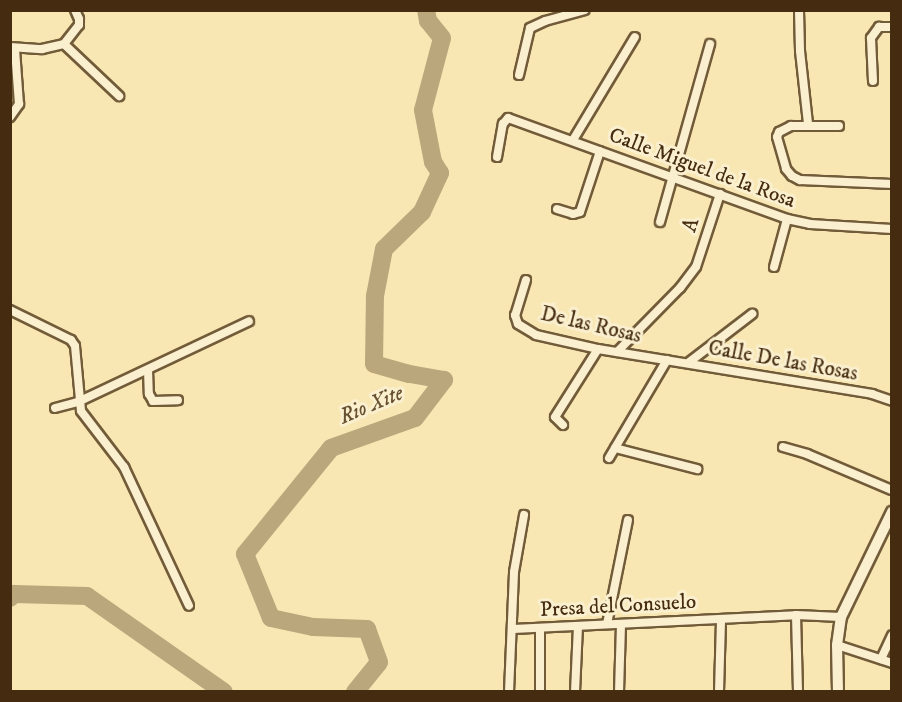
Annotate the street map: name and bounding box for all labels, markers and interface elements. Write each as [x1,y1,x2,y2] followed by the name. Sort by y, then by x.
[605,123,799,213] street label: Calle Miguel de la Rosa
[677,215,705,235] street label: A
[538,301,644,349] street label: De las Rosas
[706,335,860,387] street label: Calle De las Rosas
[335,380,407,430] water label: Rio Xite
[539,589,697,623] street label: Presa del Consuelo

